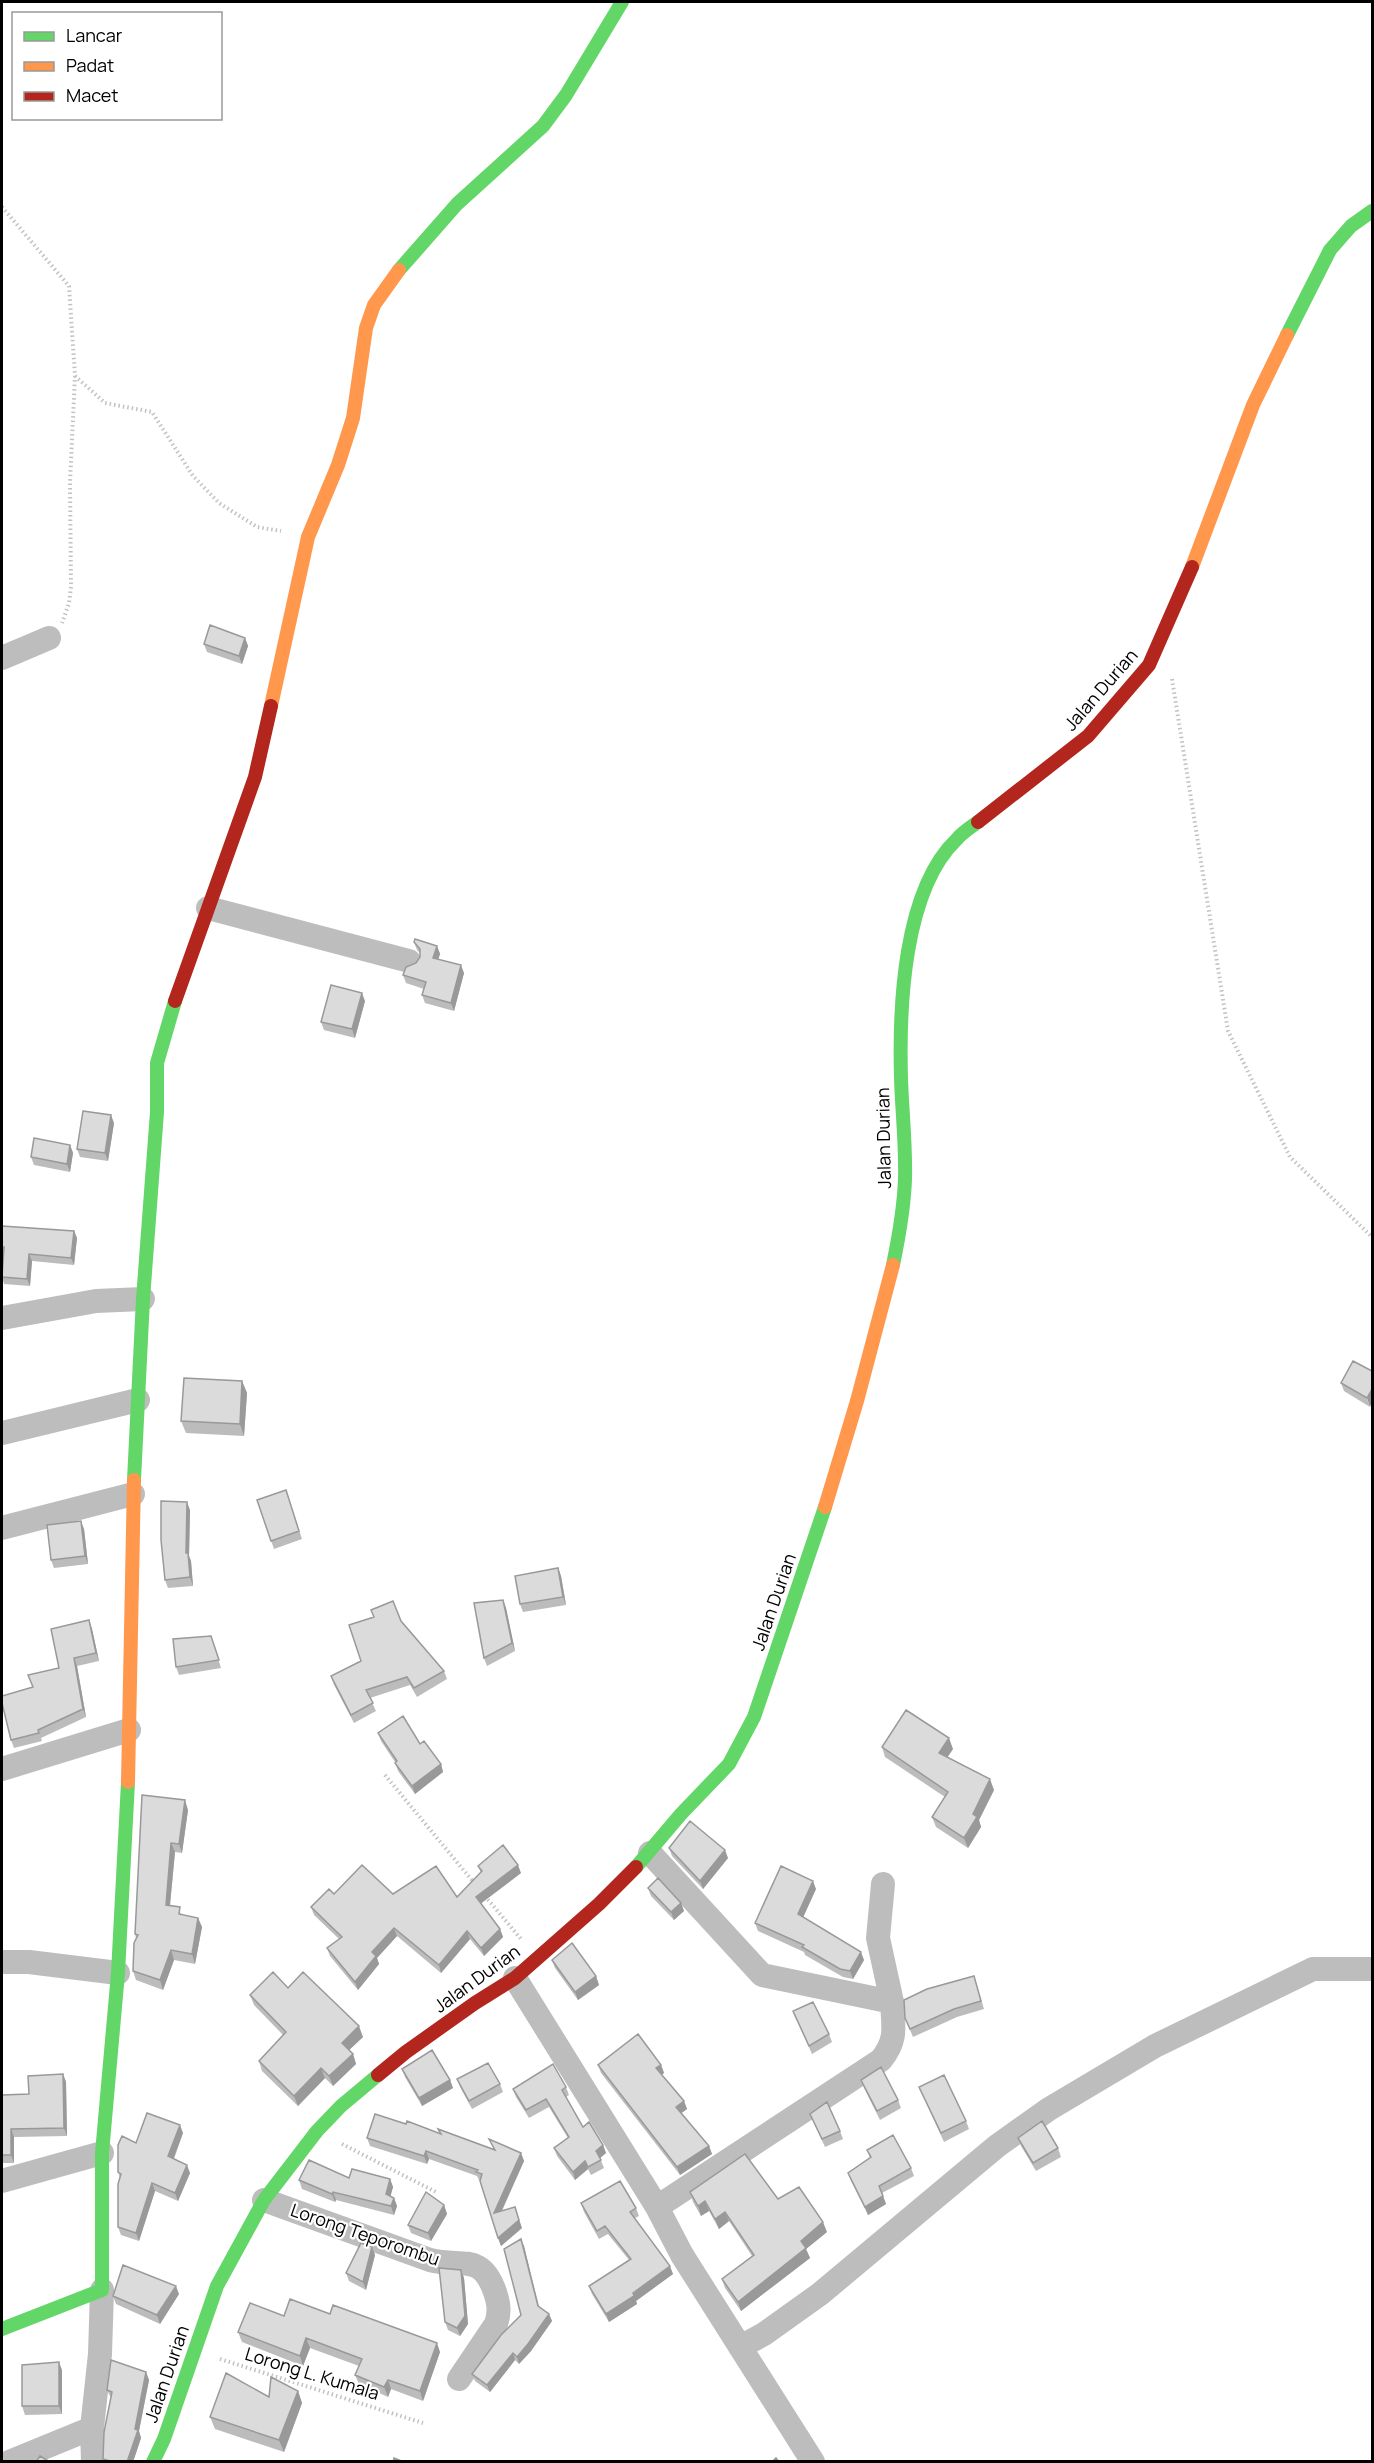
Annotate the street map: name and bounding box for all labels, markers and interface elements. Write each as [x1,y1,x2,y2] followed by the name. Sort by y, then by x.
[12,12,222,120] legend
[66,23,123,47] text: Lancar
[66,53,114,77] text: Padat
[66,83,119,107] text: Macet
[1058,643,1142,735] street label: Jalan Durian
[870,1087,896,1189] street label: Jalan Durian
[745,1550,801,1653] street label: Jalan Durian
[429,1939,524,2018] street label: Jalan Durian
[288,2197,443,2271] street label: Lorong Teporombu
[138,2322,194,2425] street label: Jalan Durian
[242,2341,382,2405] street label: Lorong L. Kumala

